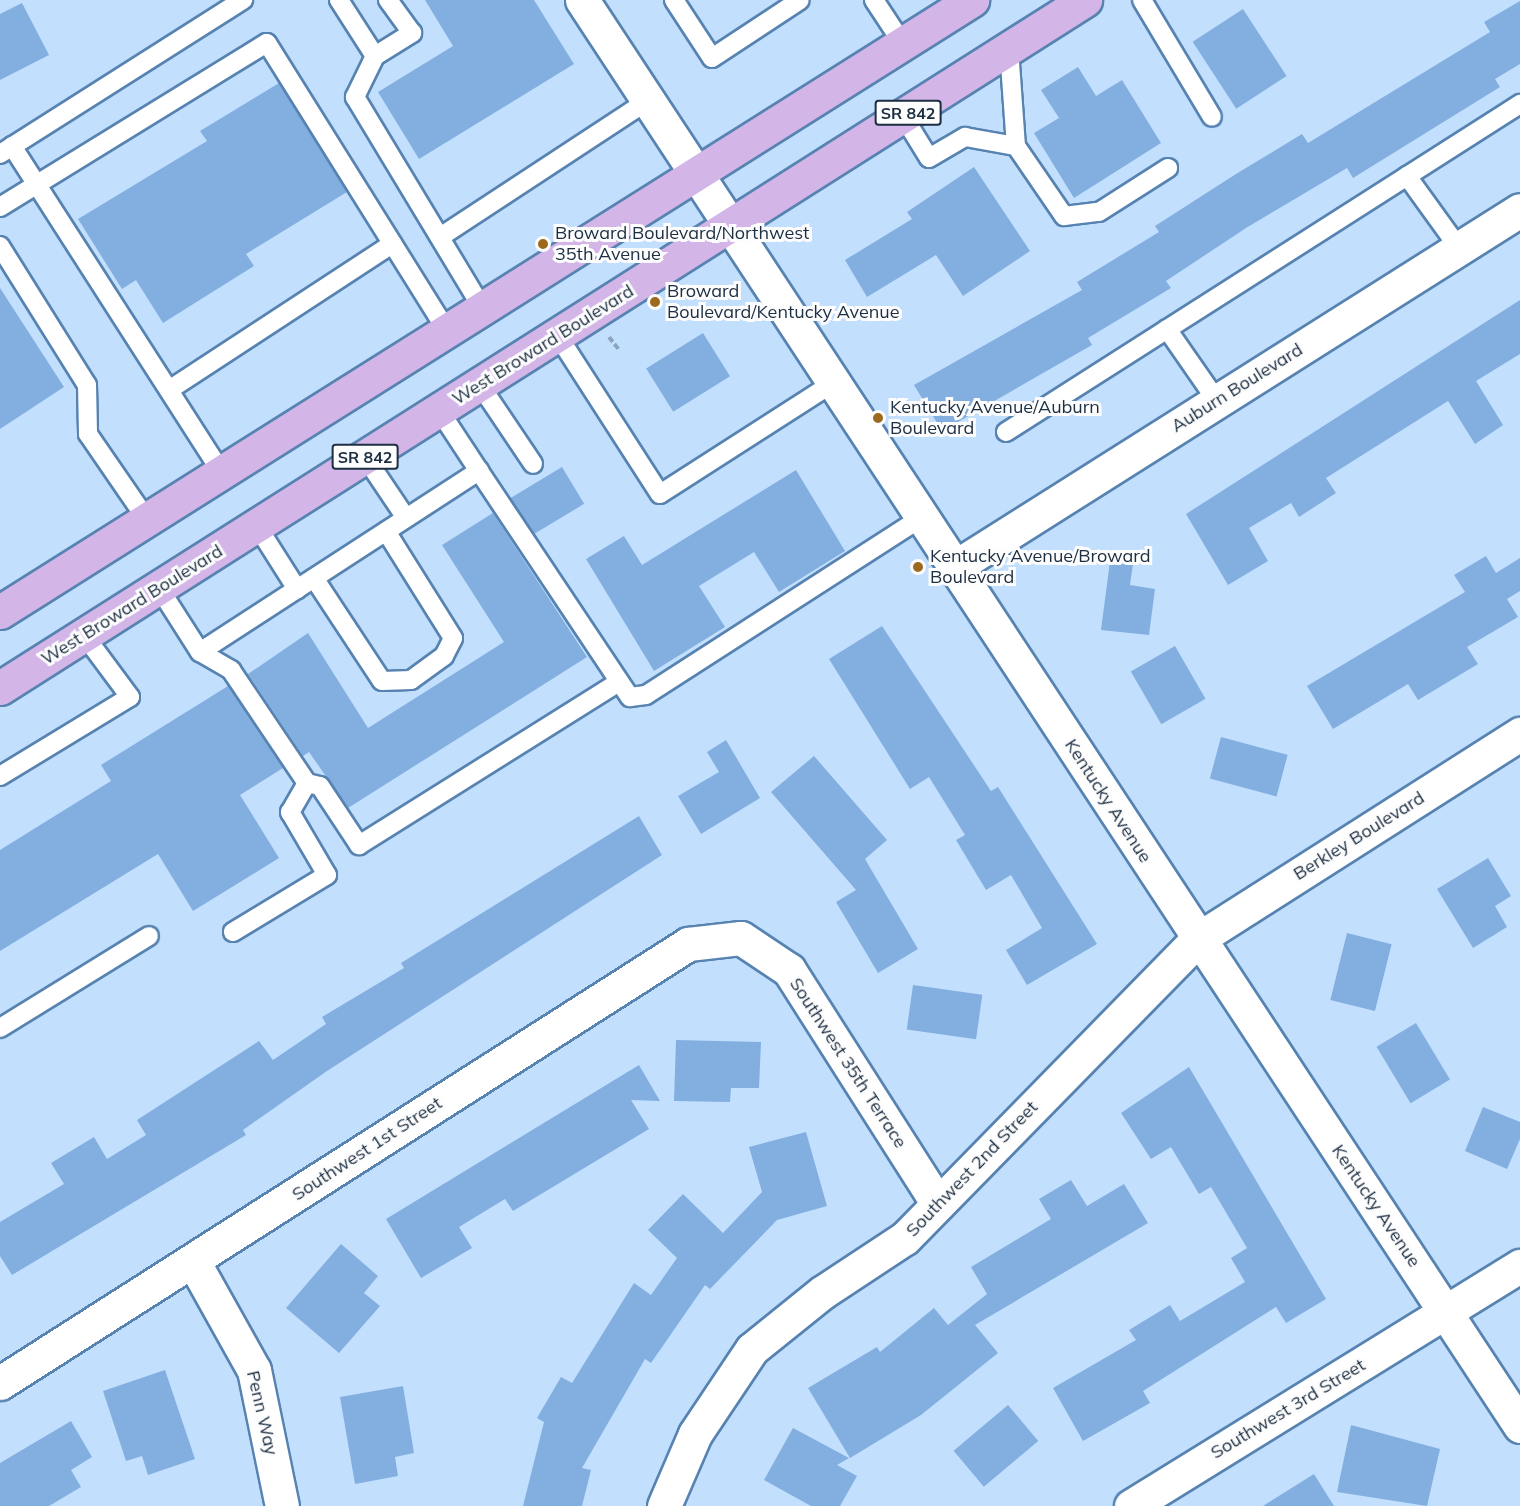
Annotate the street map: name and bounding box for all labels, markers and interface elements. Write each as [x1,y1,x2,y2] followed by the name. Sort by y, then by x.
[874,100,942,126] road number: SR 842
[555,223,809,266] place label: Broward Boulevard/Northwest 35th Avenue
[536,237,550,251] marker: Broward Boulevard/Northwest 35th Avenue
[448,280,638,410] street label: West Broward Boulevard
[667,281,899,324] place label: Broward Boulevard/Kentucky Avenue
[648,295,662,309] marker: Broward Boulevard/Kentucky Avenue
[1167,339,1307,437] street label: Auburn Boulevard
[890,397,1100,440] place label: Kentucky Avenue/Auburn Boulevard
[871,411,885,425] marker: Kentucky Avenue/Auburn Boulevard
[330,444,400,470] road number: SR 842
[37,540,227,670] street label: West Broward Boulevard
[930,546,1151,588] place label: Kentucky Avenue/Broward Boulevard
[911,560,925,574] marker: Kentucky Avenue/Broward Boulevard
[1060,735,1156,867] street label: Kentucky Avenue
[1290,787,1428,885] street label: Berkley Boulevard
[785,974,911,1152] street label: Southwest 35th Terrace
[288,1093,446,1205] street label: Southwest 1st Street
[902,1097,1042,1241] street label: Southwest 2nd Street
[1327,1141,1425,1271] street label: Kentucky Avenue
[1207,1354,1369,1464] street label: Southwest 3rd Street
[242,1369,282,1457] street label: Penn Way

